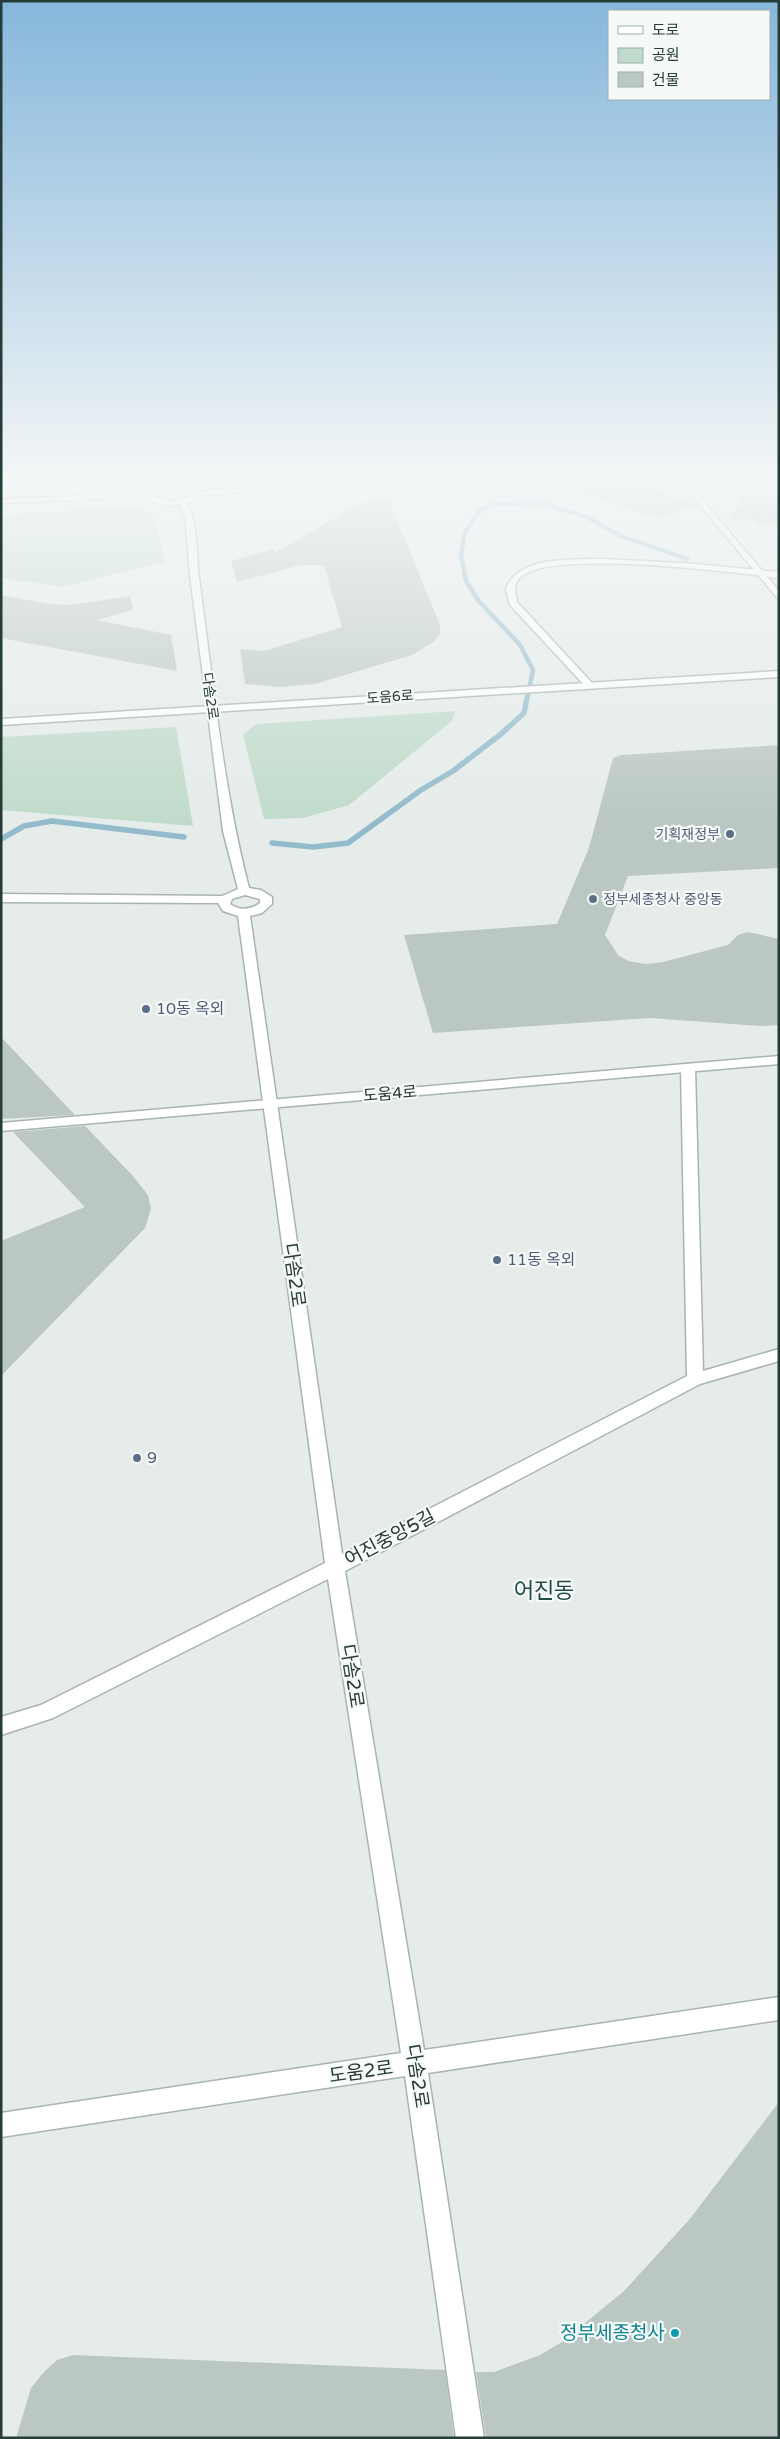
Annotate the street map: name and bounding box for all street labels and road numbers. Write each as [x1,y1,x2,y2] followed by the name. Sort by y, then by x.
[198,671,222,721] street label: 다솜2로
[366,687,414,707] street label: 도움6로
[362,1082,418,1106] street label: 도움4로
[279,1242,309,1308] street label: 다솜2로
[341,1505,439,1571] street label: 어진중앙5길
[336,1642,368,1710] street label: 다솜2로
[401,2042,433,2110] street label: 다솜2로
[328,2057,394,2087] street label: 도움2로

